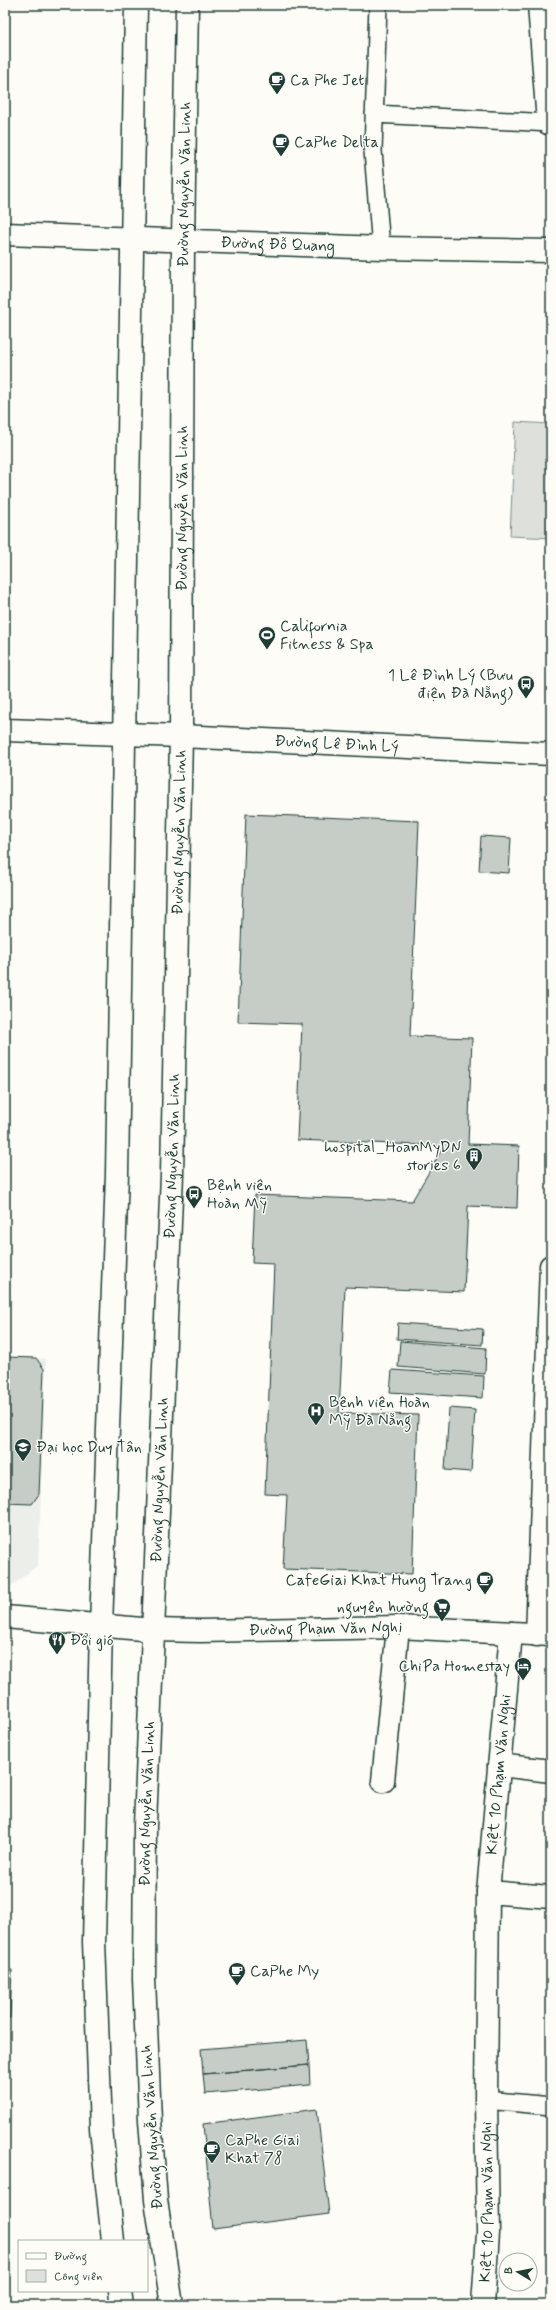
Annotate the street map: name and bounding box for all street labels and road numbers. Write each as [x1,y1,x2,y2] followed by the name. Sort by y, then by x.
[172,101,196,267] street label: Đường Nguyễn Văn Linh
[220,232,335,258] street label: Đường Đỗ Quang
[171,426,193,591] street label: Đường Nguyễn Văn Linh
[274,730,399,757] street label: Đường Lê Đình Lý
[167,749,191,915] street label: Đường Nguyễn Văn Linh
[159,1073,185,1239] street label: Đường Nguyễn Văn Linh
[145,1397,173,1563] street label: Đường Nguyễn Văn Linh
[249,1617,403,1641] street label: Đường Phạm Văn Nghị
[481,1693,516,1856] street label: Kiệt 10 Phạm Văn Nghi
[134,1721,160,1886] street label: Đường Nguyễn Văn Linh
[136,2044,169,2210] street label: Đường Nguyễn Văn Linh
[474,2121,499,2283] street label: Kiệt 10 Phạm Văn Nghi

